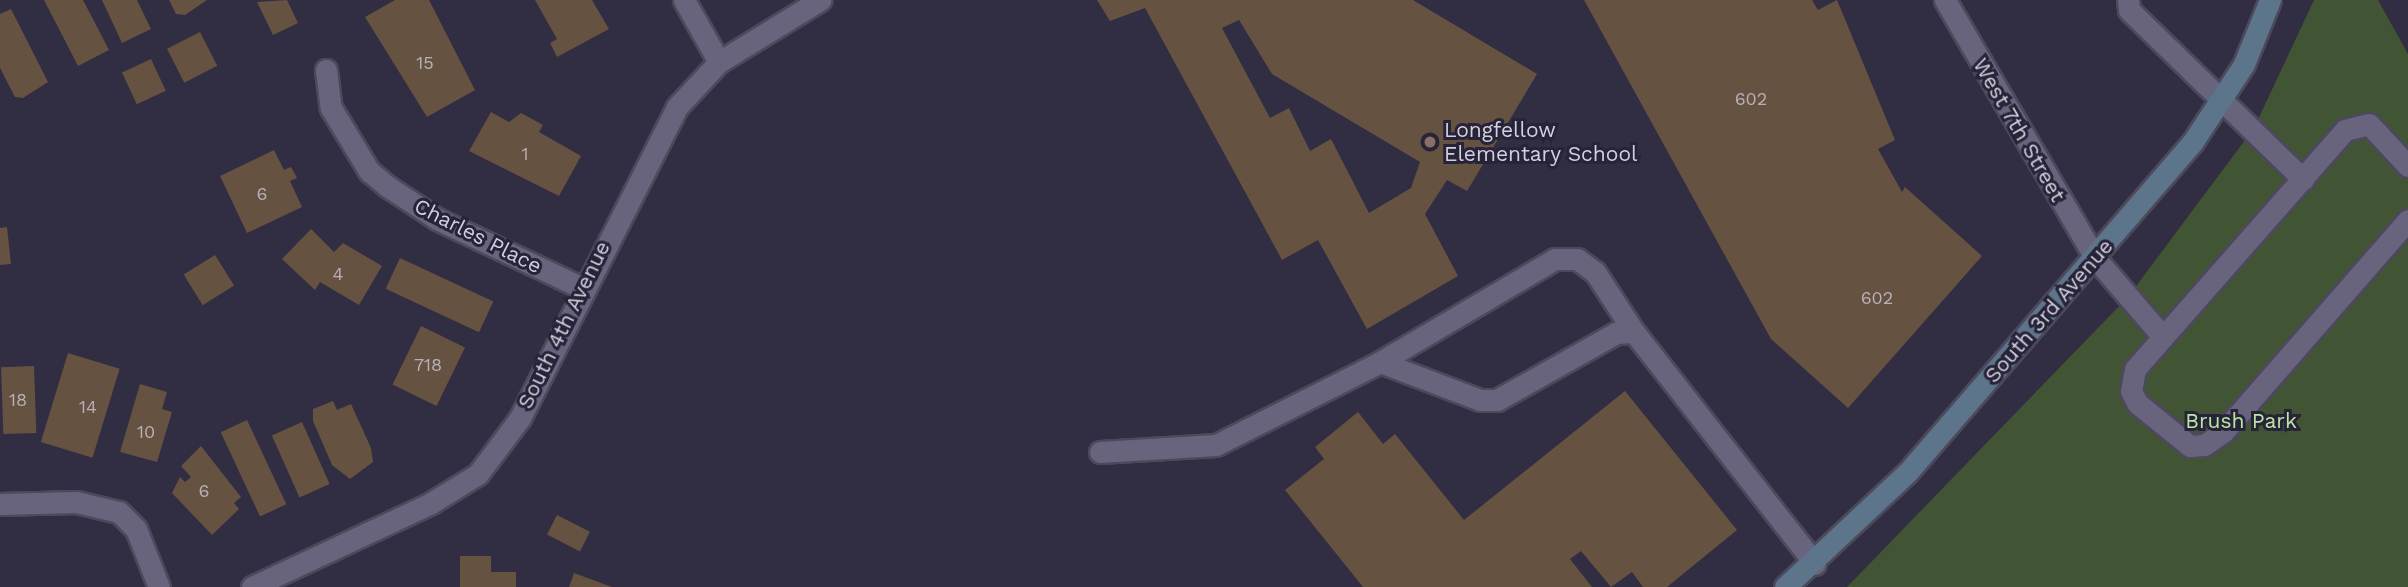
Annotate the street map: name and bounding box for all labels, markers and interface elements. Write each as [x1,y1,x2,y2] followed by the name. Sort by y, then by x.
[416,52,434,74] house number: 15
[1967,53,2071,207] street label: West 7th Street
[1735,88,1767,110] house number: 602
[1444,117,1638,167] place label: Longfellow Elementary School
[1422,134,1438,150] marker: Longfellow Elementary School
[521,143,529,165] house number: 1
[257,183,267,205] house number: 6
[410,193,546,279] street label: Charles Place
[1979,234,2119,388] street label: South 3rd Avenue
[512,237,616,413] street label: South 4th Avenue
[333,263,343,285] house number: 4
[1861,287,1893,309] house number: 602
[414,354,442,376] house number: 718
[9,389,27,411] house number: 18
[79,396,97,418] house number: 14
[2185,408,2297,434] park label: Brush Park
[137,421,155,443] house number: 10
[199,480,209,502] house number: 6

